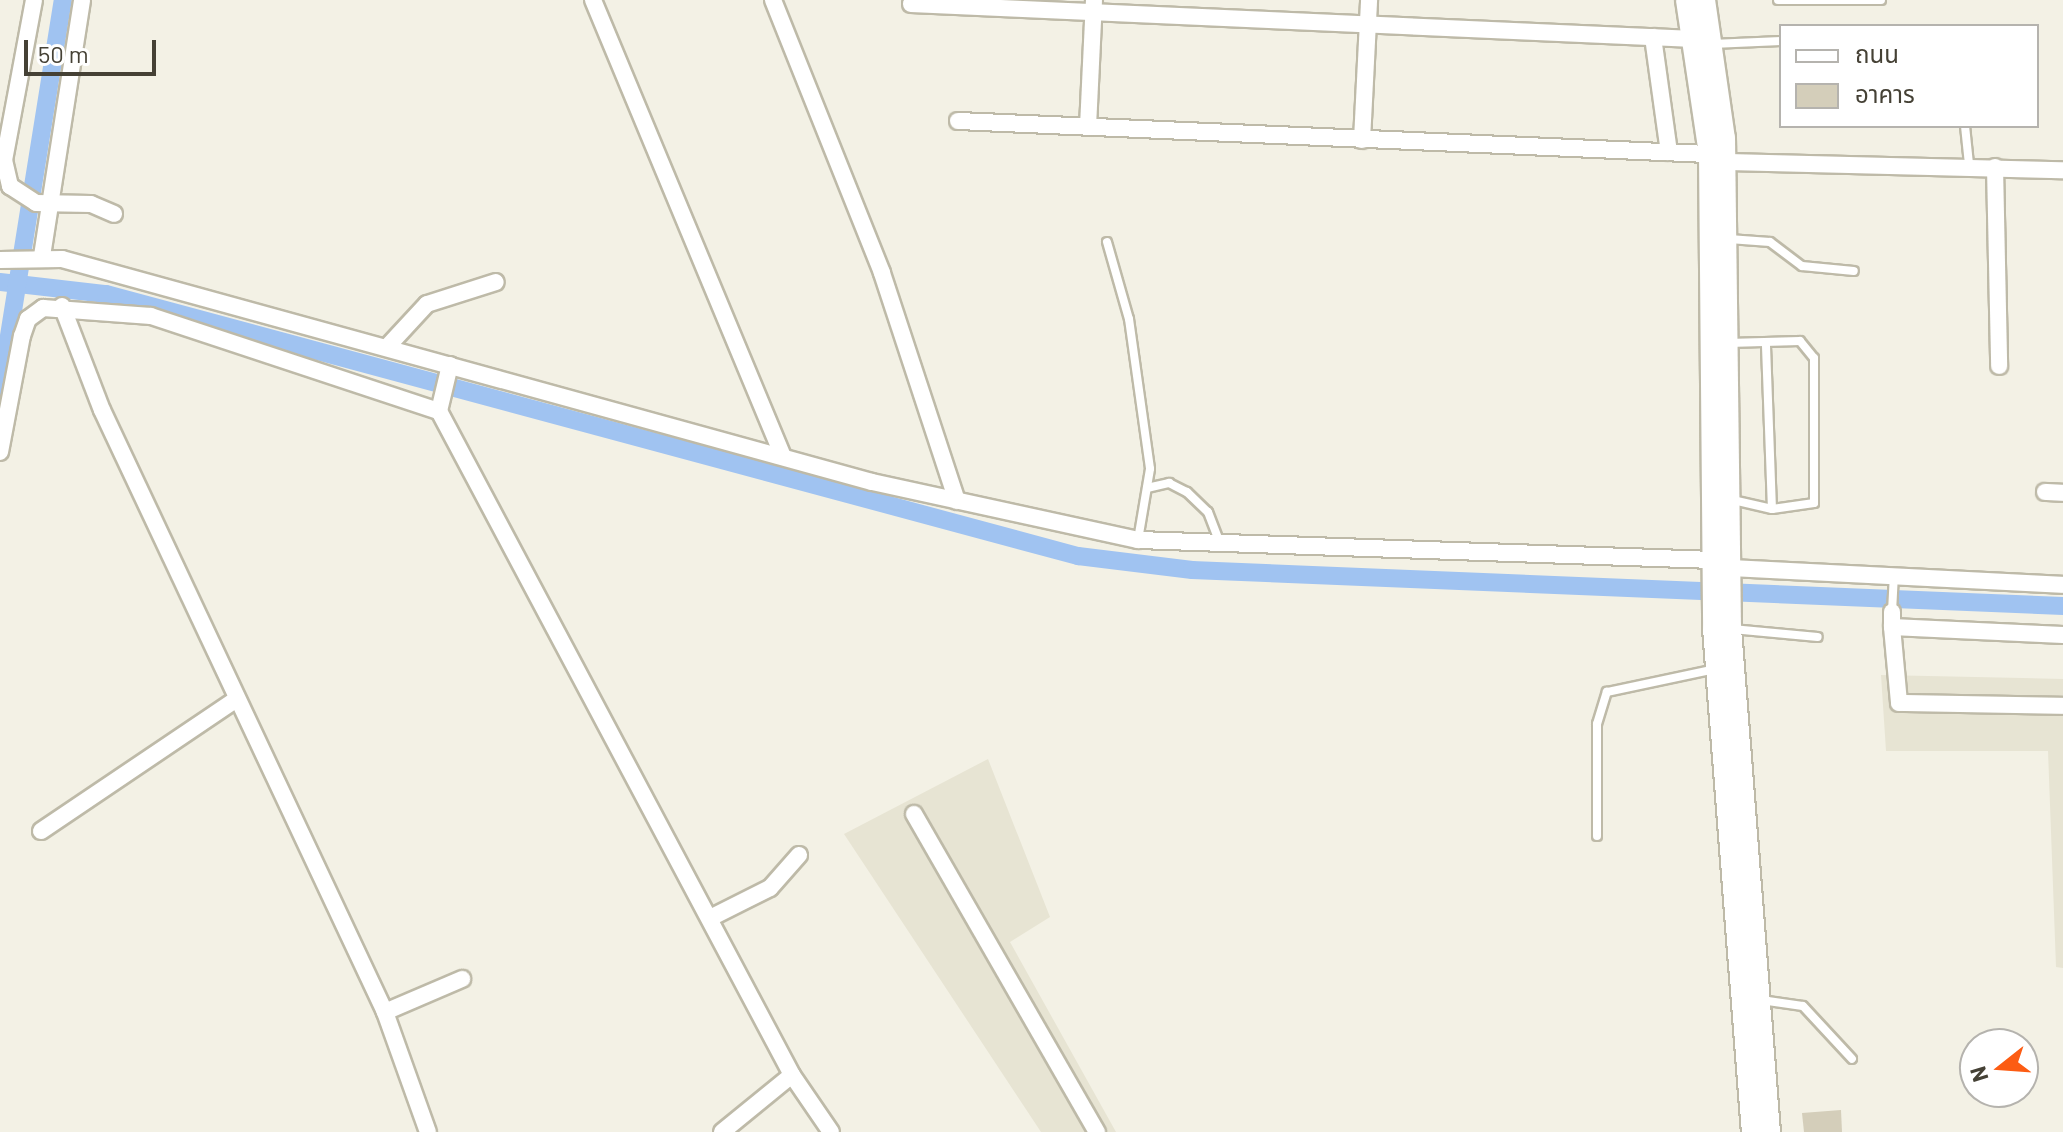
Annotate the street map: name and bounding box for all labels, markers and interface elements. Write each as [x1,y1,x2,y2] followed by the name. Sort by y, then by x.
[28,24,160,74] scale bar
[1779,24,2039,128] legend
[38,39,89,68] text: 50 m
[1855,39,1899,68] text: ถนน
[1855,79,1915,108] text: อาคาร
[1959,1028,2039,1108] north arrow
[1963,1064,1993,1085] text: N

